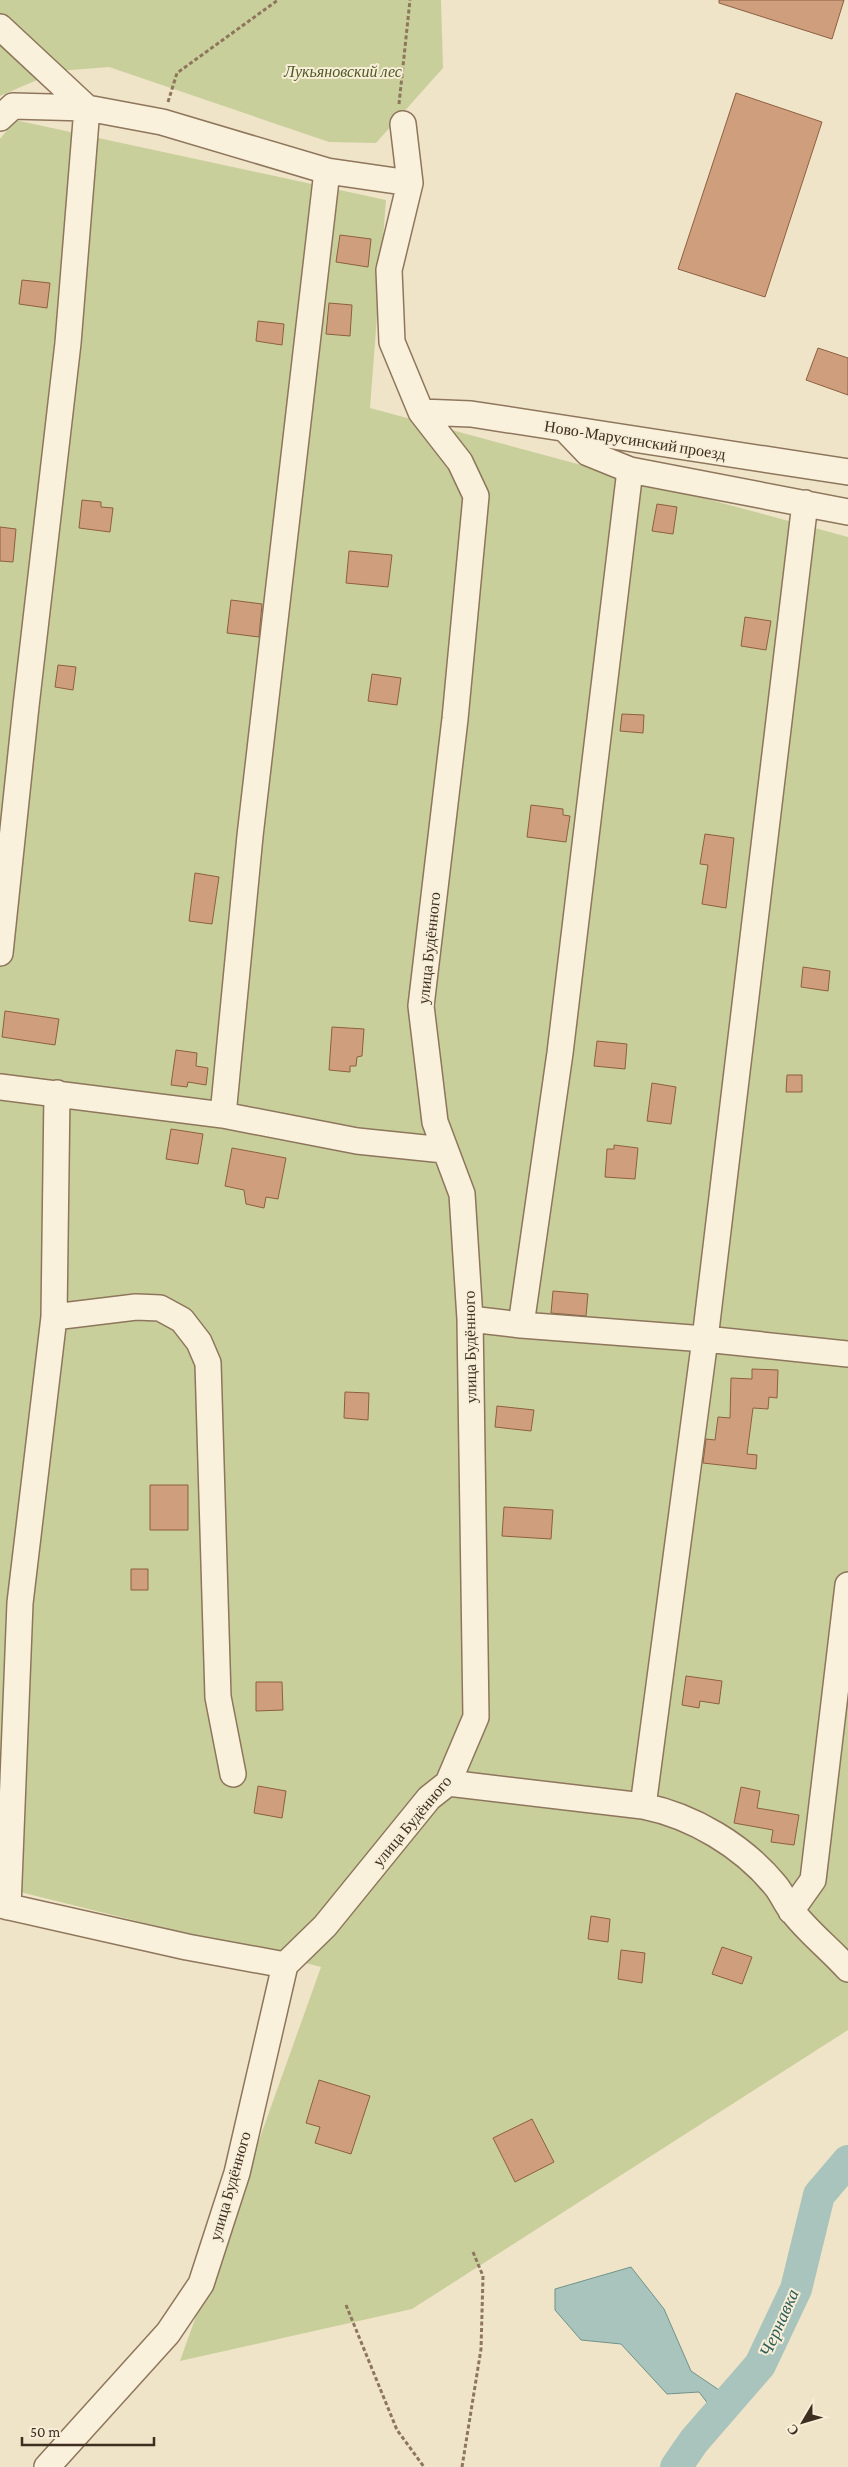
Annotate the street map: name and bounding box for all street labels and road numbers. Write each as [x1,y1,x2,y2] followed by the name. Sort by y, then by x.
[543,417,727,464] street label: Ново-Марусинский проезд
[415,891,444,1005] street label: улица Будённого
[461,1290,480,1404] street label: улица Будённого
[369,1772,456,1870] street label: улица Будённого
[206,2129,255,2243] street label: улица Будённого

